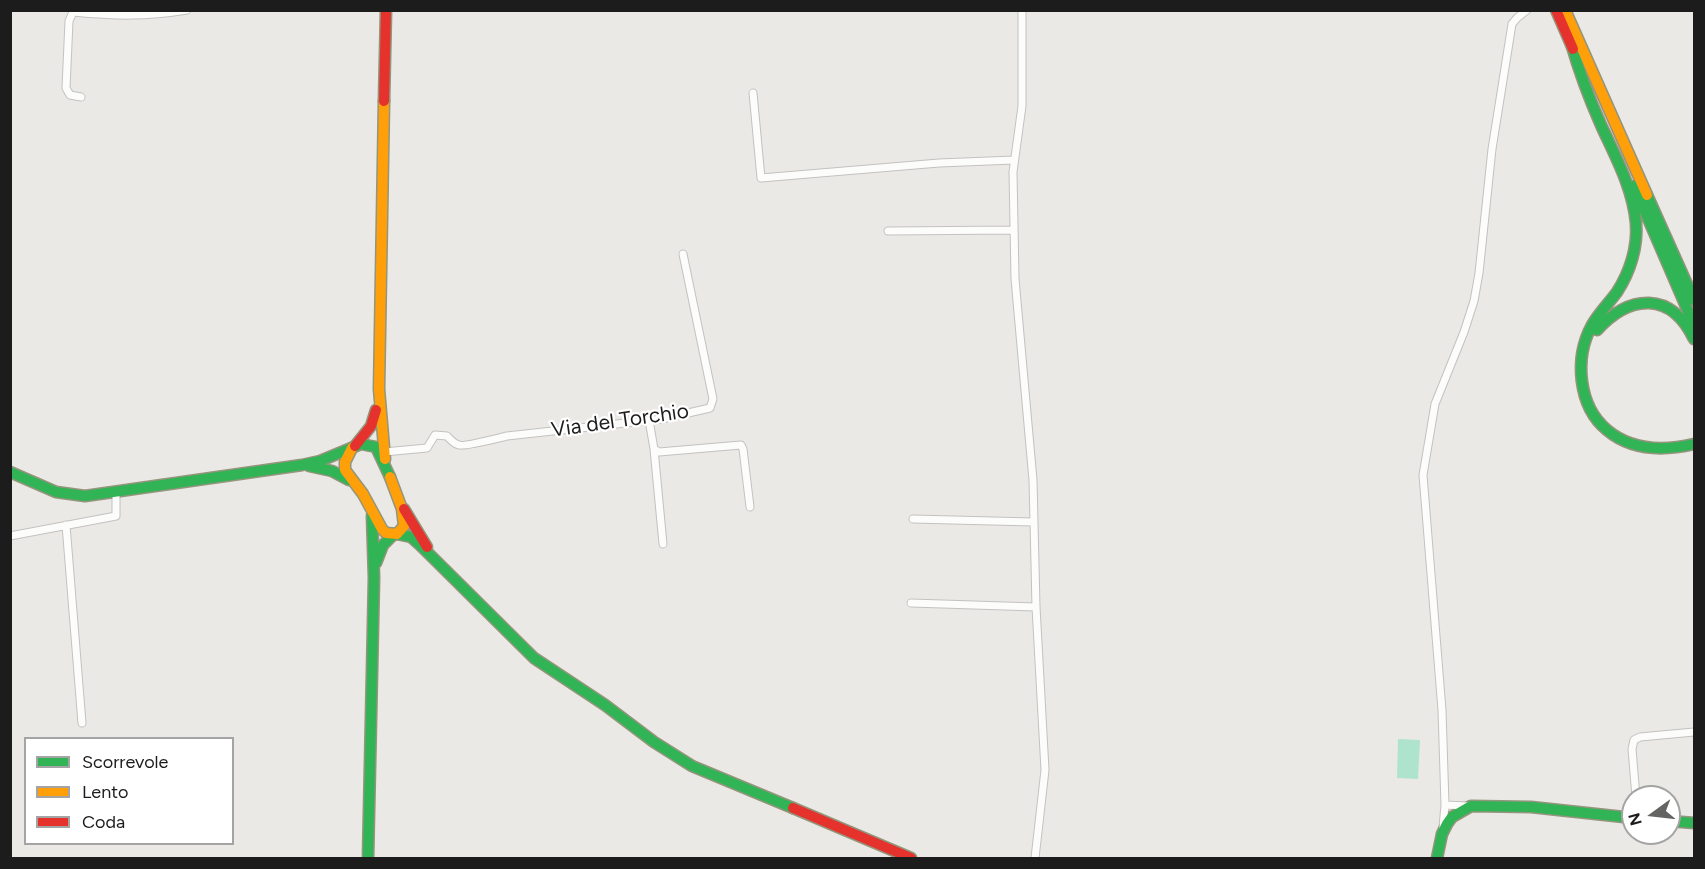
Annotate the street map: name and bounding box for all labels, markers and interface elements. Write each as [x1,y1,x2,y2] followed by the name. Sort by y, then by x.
[550,399,690,443] street label: Via del Torchio
[24,737,234,845] legend
[82,751,168,773] text: Scorrevole
[82,781,128,803] text: Lento
[1621,785,1681,845] north arrow
[82,811,125,833] text: Coda
[1624,811,1646,828] text: N

